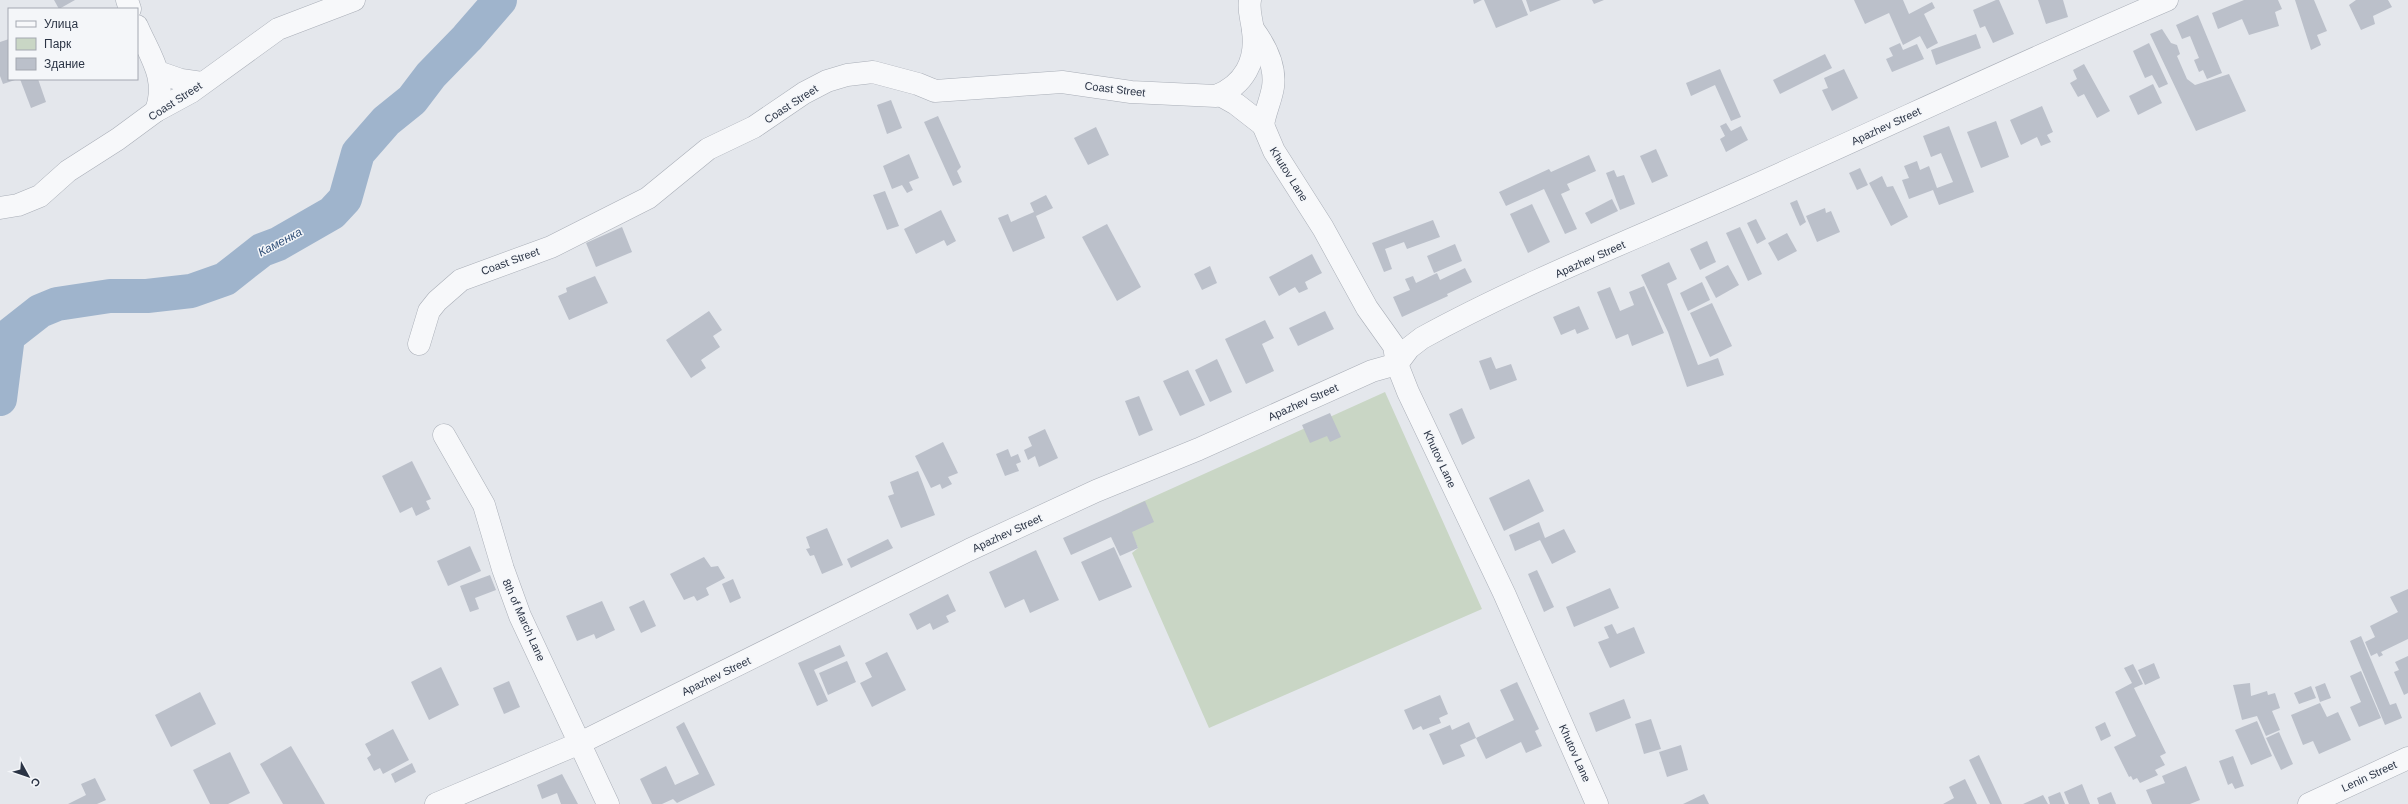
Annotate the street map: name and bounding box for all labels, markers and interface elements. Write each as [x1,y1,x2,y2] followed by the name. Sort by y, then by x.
[8,8,138,80] legend
[44,17,78,31] text: Улица
[44,37,72,51] text: Парк
[44,57,85,71] text: Здание
[146,79,204,123] street label: Coast Street
[1084,79,1146,99] street label: Coast Street
[762,82,820,126] street label: Coast Street
[1849,105,1923,147] street label: Apazhev Street
[1268,145,1310,203] street label: Khutov Lane
[256,224,305,259] water label: Каменка
[1553,238,1627,280] street label: Apazhev Street
[479,245,541,277] street label: Coast Street
[1266,381,1340,423] street label: Apazhev Street
[1422,428,1458,490] street label: Khutov Lane
[970,512,1044,554] street label: Apazhev Street
[500,577,548,663] street label: 8th of March Lane
[680,654,752,698] street label: Apazhev Street
[1557,722,1593,784] street label: Khutov Lane
[8,756,48,796] north arrow
[2340,758,2398,794] street label: Lenin Street
[28,776,43,789] text: С

